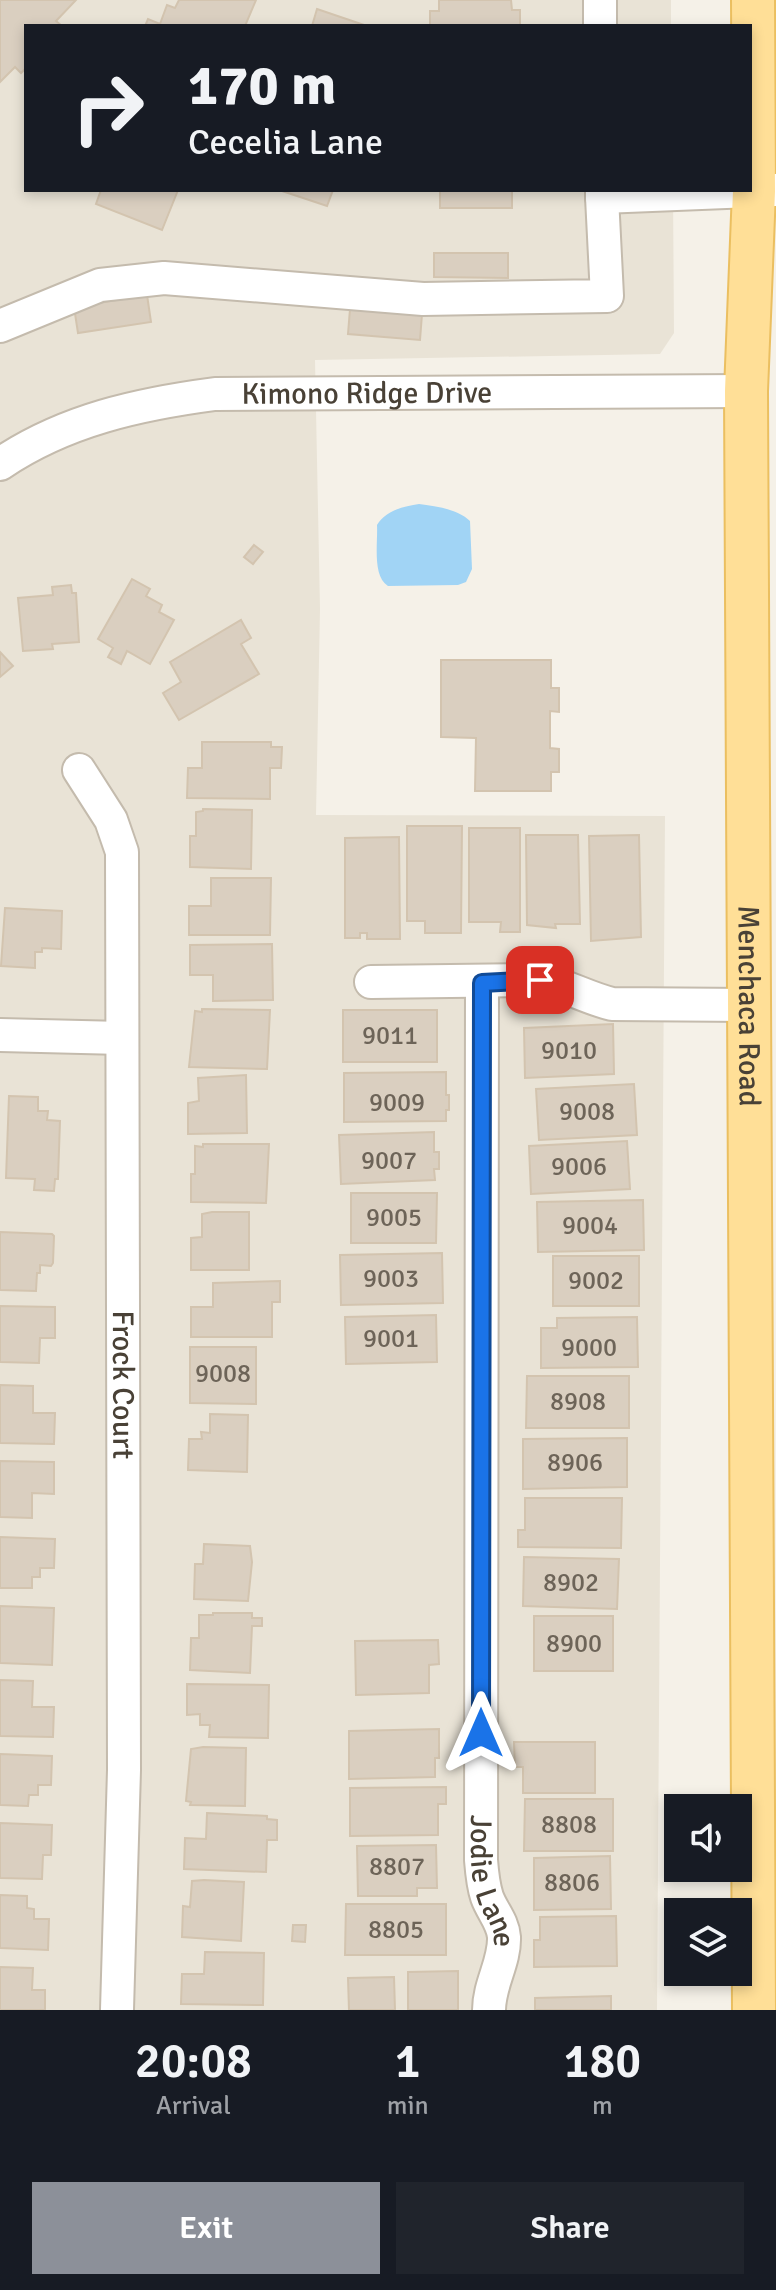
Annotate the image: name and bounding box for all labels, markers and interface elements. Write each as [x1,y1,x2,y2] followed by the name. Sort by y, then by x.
[188,51,336,120] text: 170 m
[56,56,160,160] icon: right
[188,120,383,165] text: Cecelia Lane
[241,374,492,412] street label: Kimono Ridge Drive
[730,905,768,1107] street label: Menchaca Road
[506,946,574,1014] pin
[518,958,562,1002] icon: arrive
[362,1020,418,1052] house number: 9011
[541,1035,597,1067] house number: 9010
[369,1087,425,1119] house number: 9009
[559,1096,615,1128] house number: 9008
[361,1145,417,1177] house number: 9007
[551,1151,607,1183] house number: 9006
[366,1202,422,1234] house number: 9005
[562,1210,618,1242] house number: 9004
[363,1263,419,1295] house number: 9003
[568,1265,624,1297] house number: 9002
[104,1310,142,1459] street label: Frock Court
[363,1323,419,1355] house number: 9001
[561,1332,617,1364] house number: 9000
[195,1358,251,1390] house number: 9008
[550,1386,606,1418] house number: 8908
[547,1447,603,1479] house number: 8906
[543,1567,599,1599] house number: 8902
[546,1628,602,1660] house number: 8900
[439,1691,523,1775] position arrow
[664,1794,752,1986] map controls
[664,1794,752,1882] button: sound
[541,1809,597,1841] house number: 8808
[463,1815,523,1947] street label: Jodie Lane
[369,1851,425,1883] house number: 8807
[544,1867,600,1899] house number: 8806
[664,1898,752,1986] button: layers
[368,1914,424,1946] house number: 8805
[135,2032,252,2091] text: 20:08
[395,2032,421,2091] text: 1
[563,2032,641,2091] text: 180
[156,2090,231,2122] text: Arrival
[387,2090,429,2122] text: min
[592,2090,613,2122] text: m
[32,2182,380,2274] button: Exit
[396,2182,744,2274] button: Share

